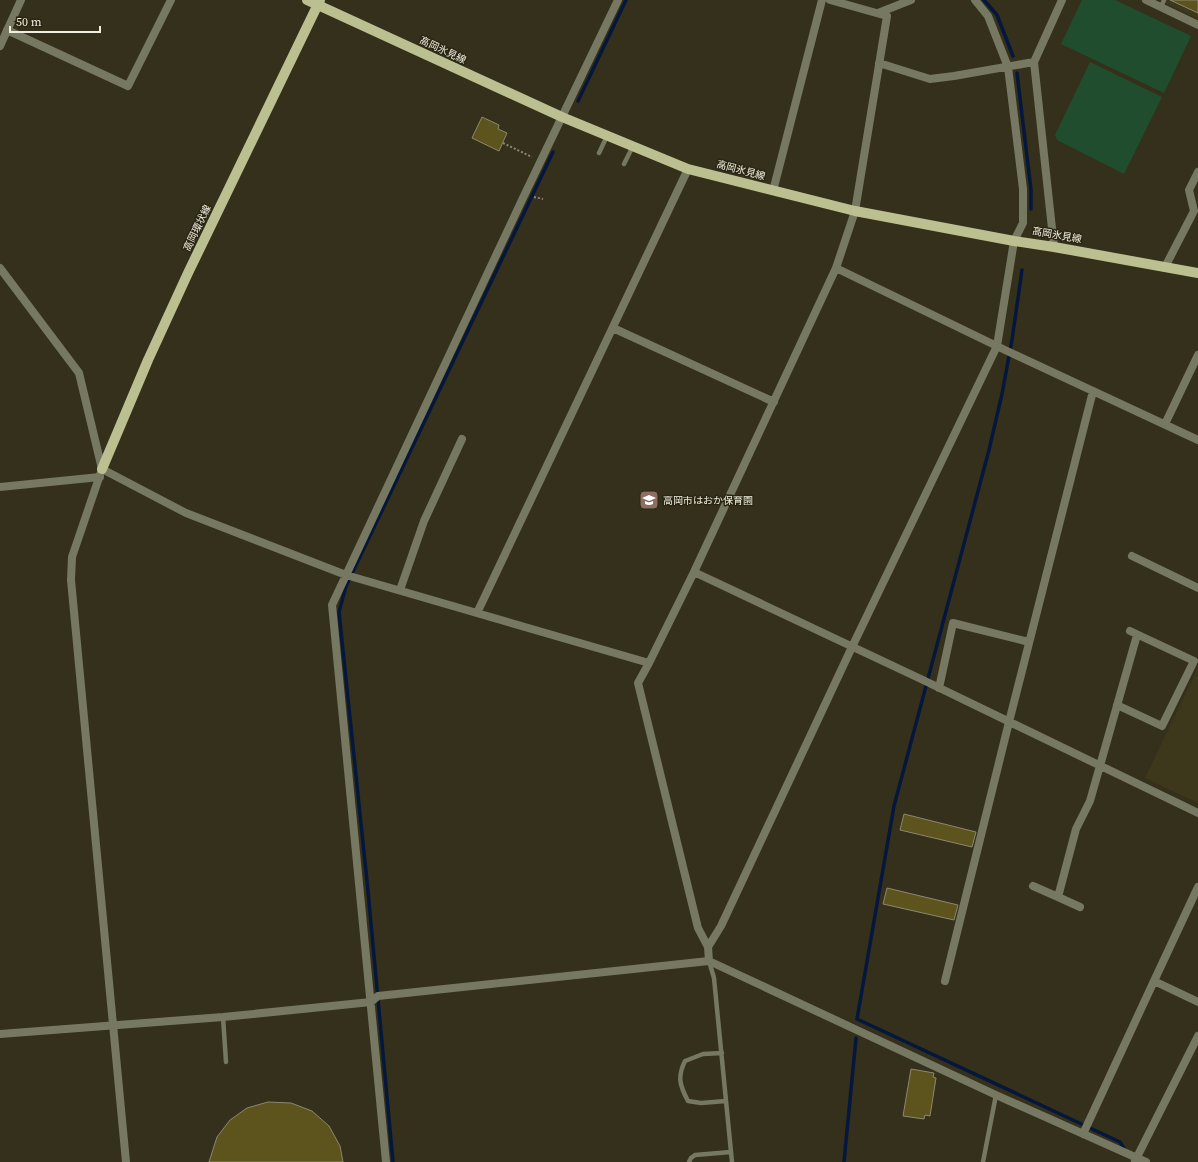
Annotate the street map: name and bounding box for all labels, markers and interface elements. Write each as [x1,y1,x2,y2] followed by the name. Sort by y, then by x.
[10,8,100,34] scale bar
[16,14,42,30] text: 50 m
[418,34,468,66] street label: 高岡氷見線
[715,157,767,183] street label: 高岡氷見線
[180,203,214,253] street label: 高岡環状線
[1031,224,1083,246] street label: 高岡氷見線
[638,489,660,511] school or university icon: 高岡市はおか保育園
[663,494,753,507] place label: 高岡市はおか保育園

